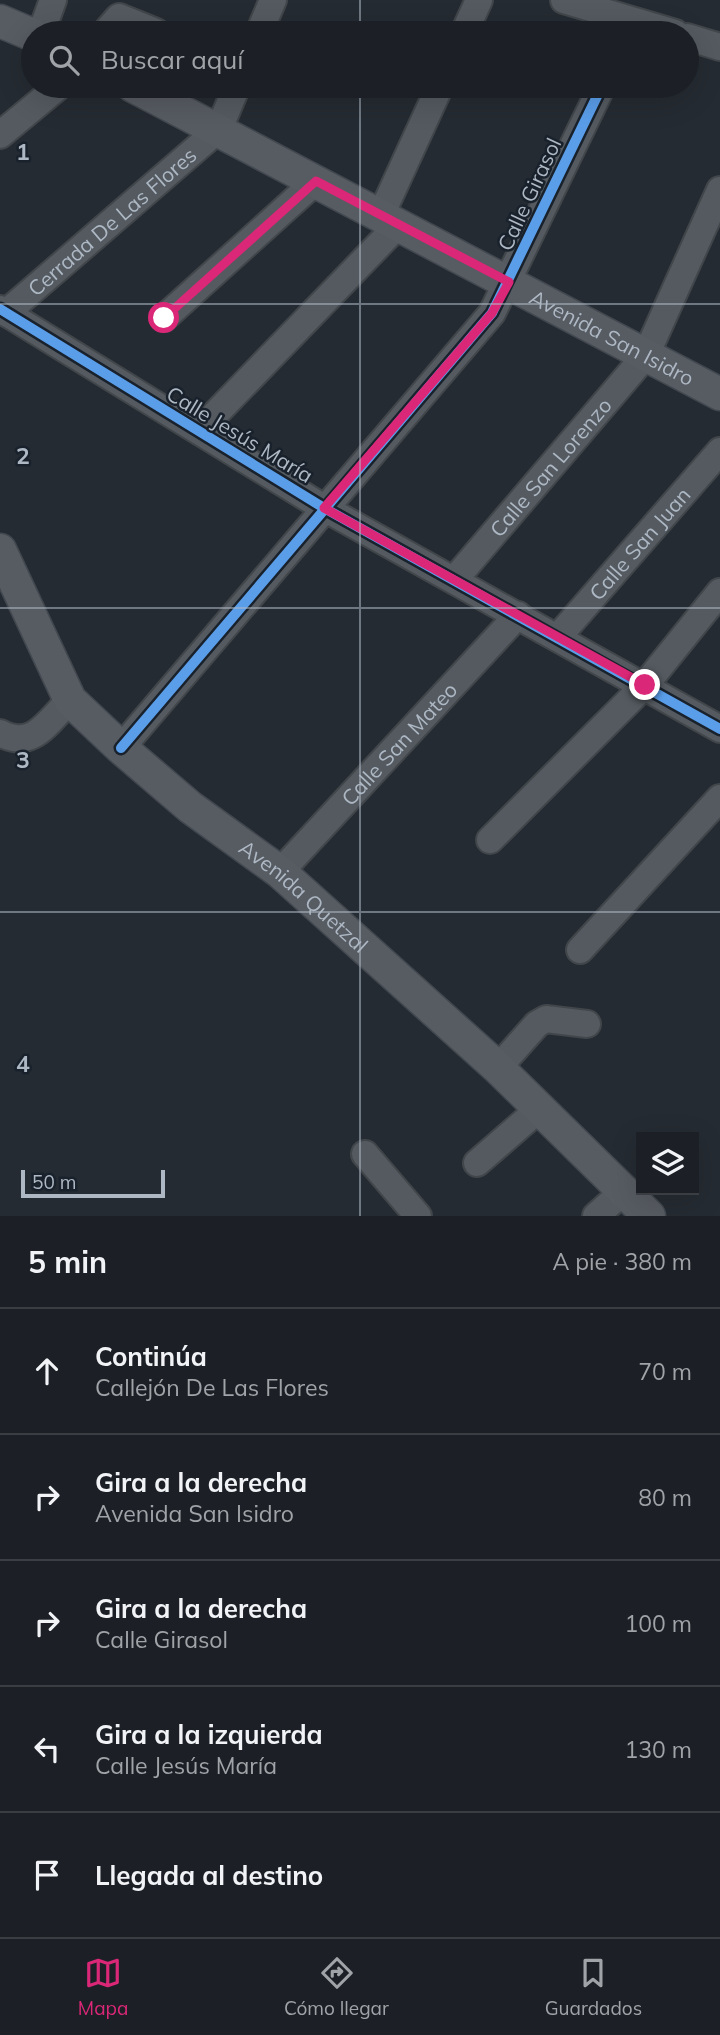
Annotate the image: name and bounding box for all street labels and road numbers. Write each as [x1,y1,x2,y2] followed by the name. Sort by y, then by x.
[492,133,566,255] street label: Calle Girasol
[22,142,202,301] street label: Cerrada De Las Flores
[526,284,699,391] street label: Avenida San Isidro
[162,380,318,488] street label: Calle Jesús María
[484,392,617,542] street label: Calle San Lorenzo
[583,482,696,605] street label: Calle San Juan
[336,677,462,811] street label: Calle San Mateo
[234,834,374,958] street label: Avenida Quetzal

